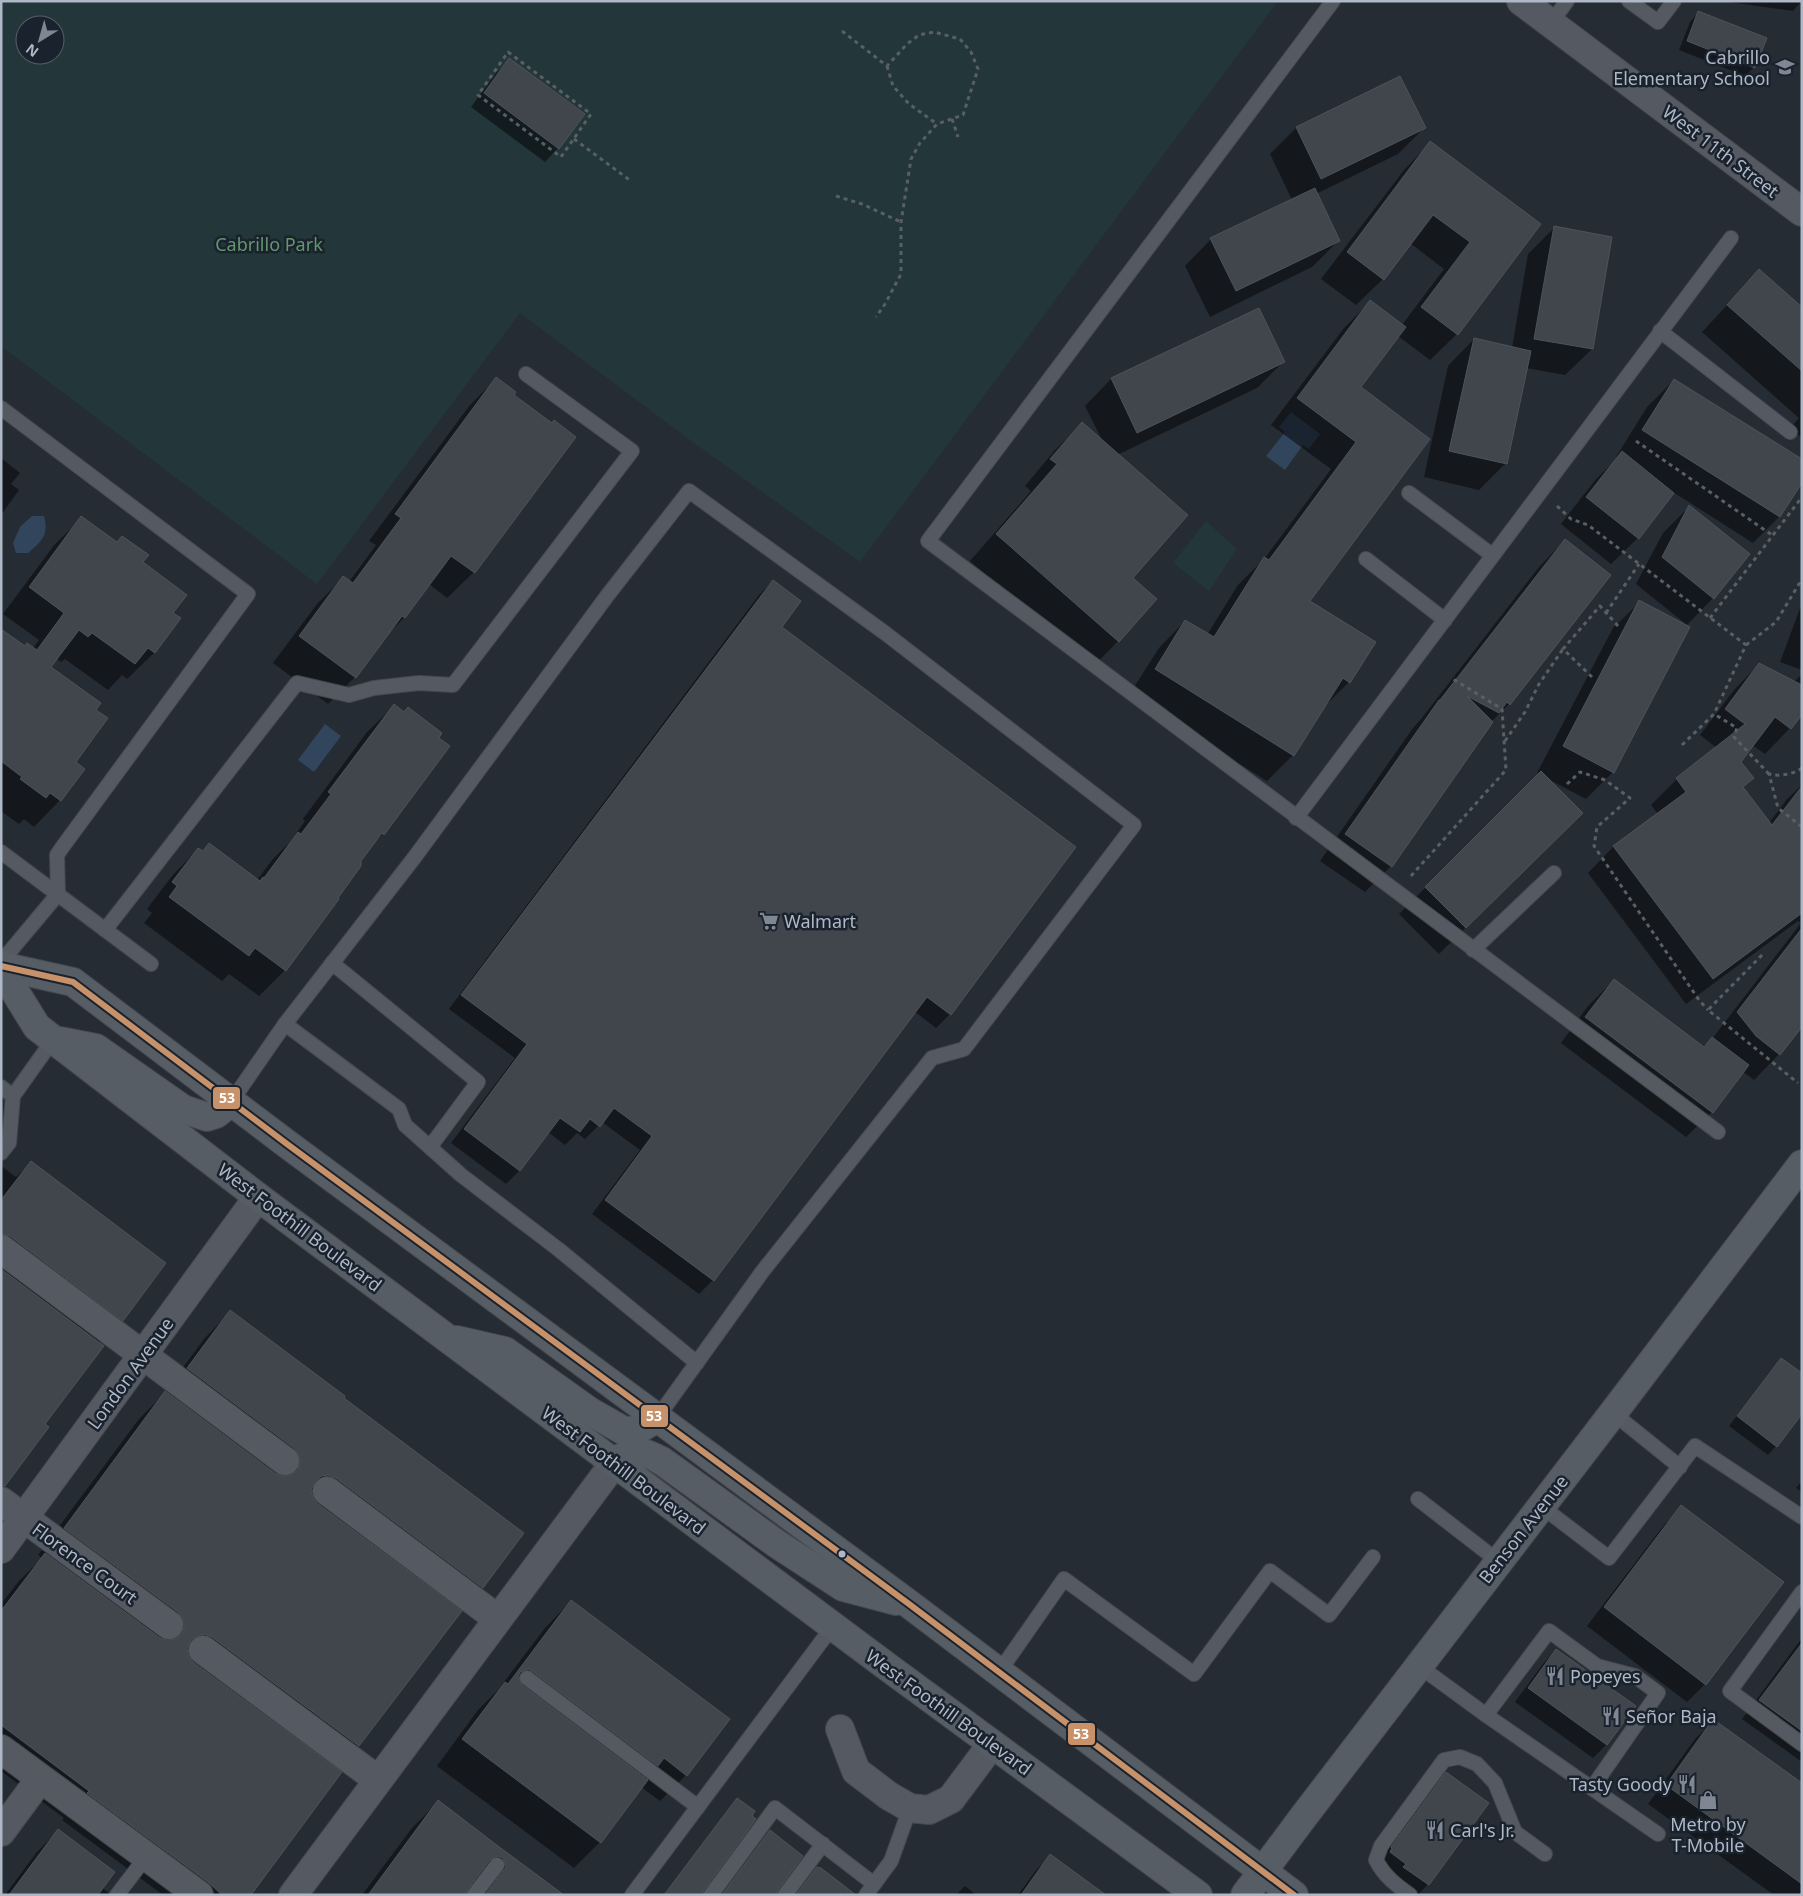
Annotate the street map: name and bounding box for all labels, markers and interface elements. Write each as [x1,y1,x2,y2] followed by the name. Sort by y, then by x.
[15,15,65,65] north arrow
[22,40,42,62] text: N
[1613,45,1770,90] place label: Cabrillo Elementary School
[1774,56,1796,78] school or university icon: Cabrillo Elementary School
[1658,99,1784,203] street label: West 11th Street
[215,232,323,256] park label: Cabrillo Park
[784,909,856,933] place label: Walmart
[758,910,780,932] supermarket icon: Walmart
[212,1086,241,1110] line badge: 53
[219,1088,235,1107] text: 53
[213,1157,387,1297] street label: West Foothill Boulevard
[81,1312,179,1434] street label: London Avenue
[537,1400,711,1540] street label: West Foothill Boulevard
[640,1404,669,1428] line badge: 53
[646,1406,662,1425] text: 53
[1473,1470,1573,1588] street label: Benson Avenue
[28,1517,143,1609] street label: Florence Court
[837,1549,847,1559] unlabelled marker
[861,1644,1037,1780] street label: West Foothill Boulevard
[1570,1664,1641,1688] place label: Popeyes
[1544,1665,1566,1687] restaurant icon: Popeyes
[1626,1704,1717,1728] place label: Señor Baja
[1600,1705,1622,1727] restaurant icon: Señor Baja
[1067,1722,1096,1746] line badge: 53
[1073,1724,1089,1743] text: 53
[1569,1772,1673,1796] place label: Tasty Goody
[1676,1773,1698,1795] restaurant icon: Tasty Goody
[1697,1789,1719,1811] shop icon: Metro by T-Mobile
[1670,1812,1747,1857] place label: Metro by T-Mobile
[1450,1818,1515,1842] place label: Carl's Jr.
[1424,1819,1446,1841] restaurant icon: Carl's Jr.

